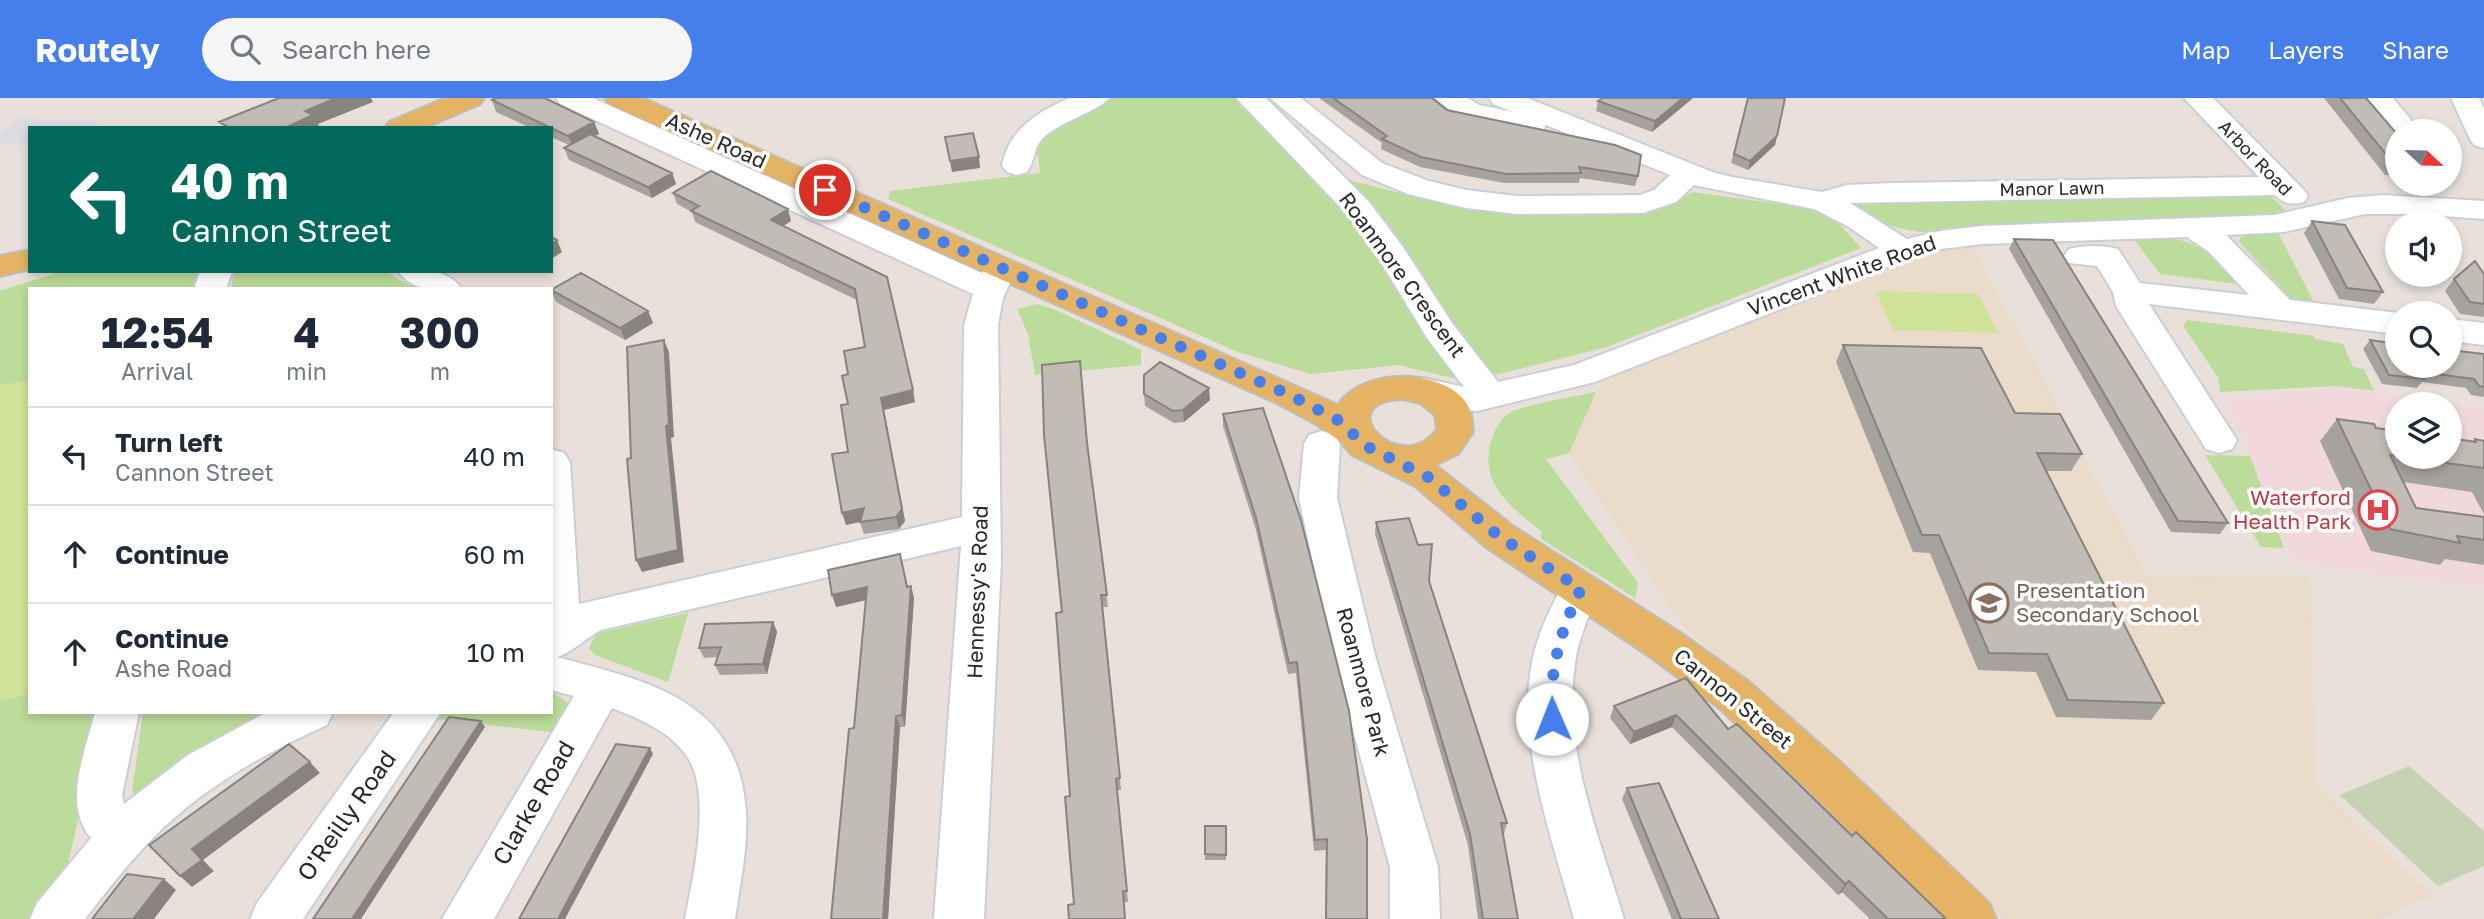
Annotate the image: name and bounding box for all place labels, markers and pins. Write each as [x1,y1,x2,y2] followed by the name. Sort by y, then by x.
[795,160,855,220] pin
[2233,484,2351,534] place label: Waterford Health Park
[2357,489,2399,531] hospital icon: Waterford Health Park
[2016,577,2199,627] place label: Presentation Secondary School
[1968,582,2010,624] school or university icon: Presentation Secondary School

